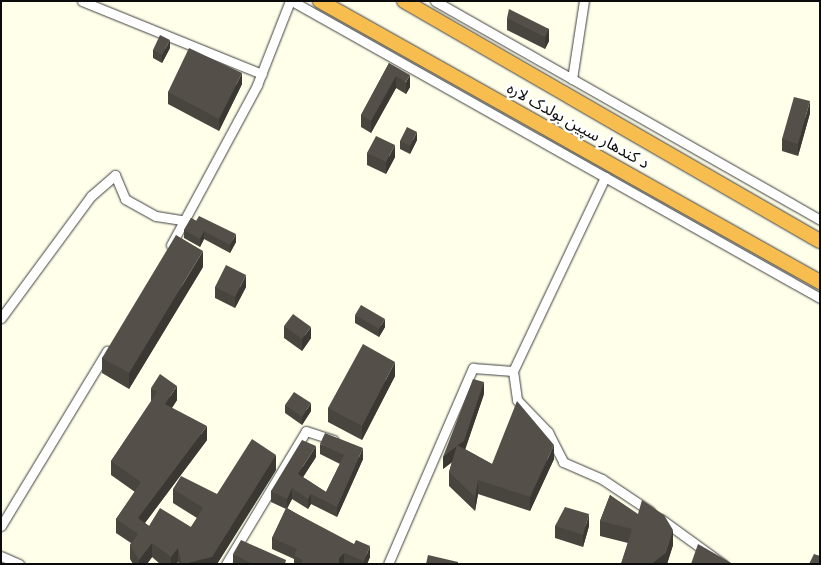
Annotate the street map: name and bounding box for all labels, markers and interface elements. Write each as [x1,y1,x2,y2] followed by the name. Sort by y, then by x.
[504,79,652,173] street label: د کندهار سپین بولدک لاره

